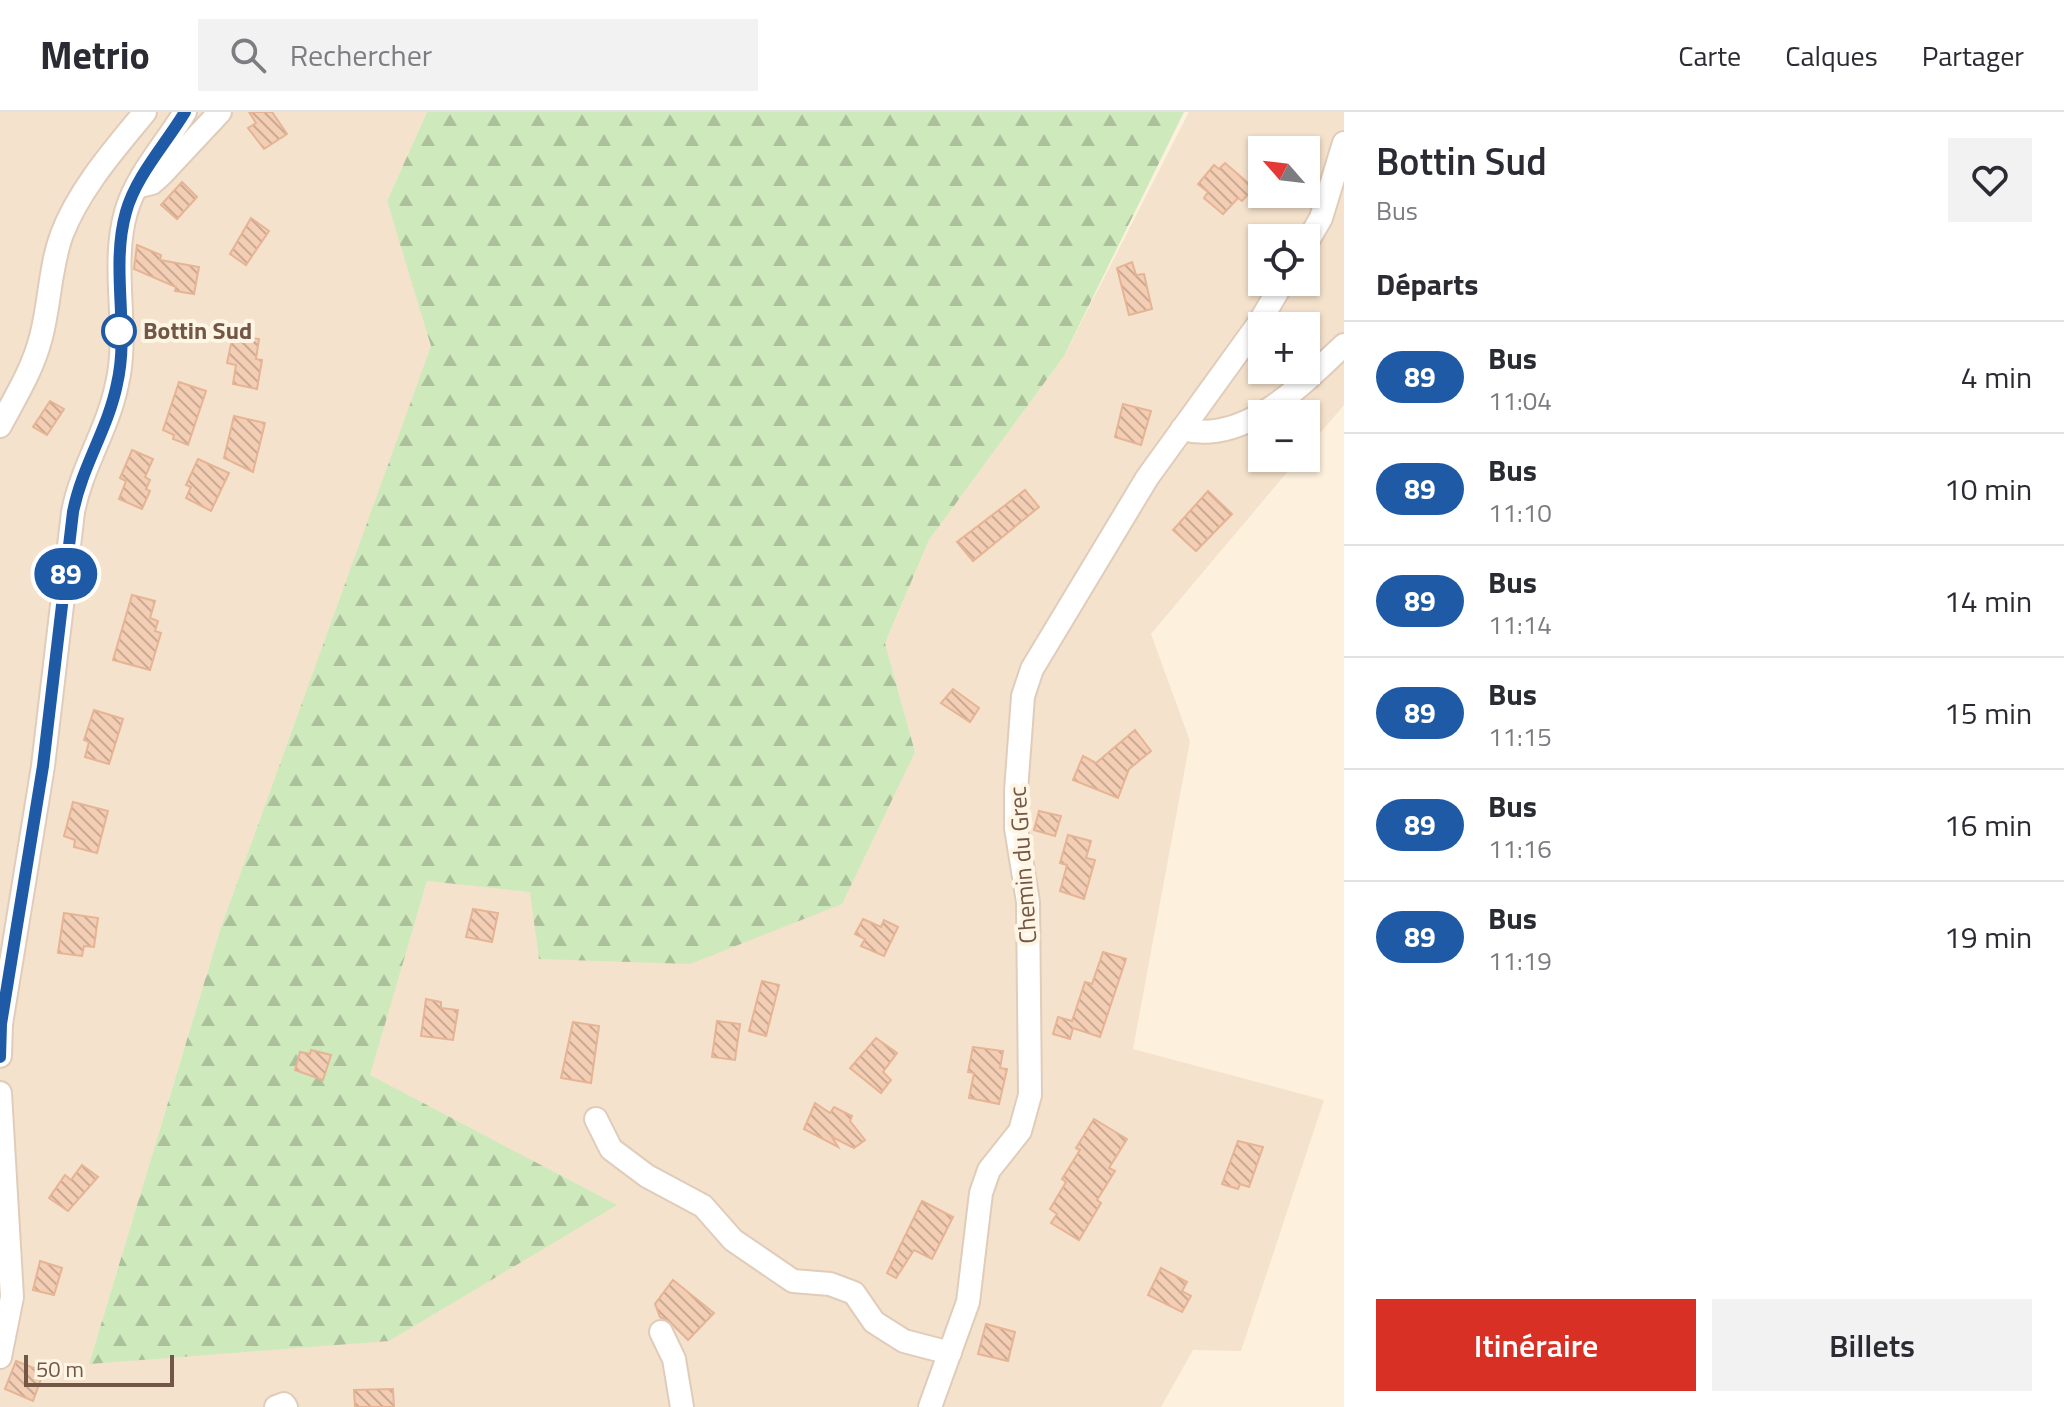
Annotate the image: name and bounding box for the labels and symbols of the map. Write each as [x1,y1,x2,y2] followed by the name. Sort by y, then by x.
[1248,136,1320,208] north arrow
[143,312,252,348] place label: Bottin Sud
[102,314,136,348] marker: Bottin Sud
[30,548,102,600] line badge: 89
[999,785,1045,945] street label: Chemin du Grec
[24,1351,174,1387] scale bar

